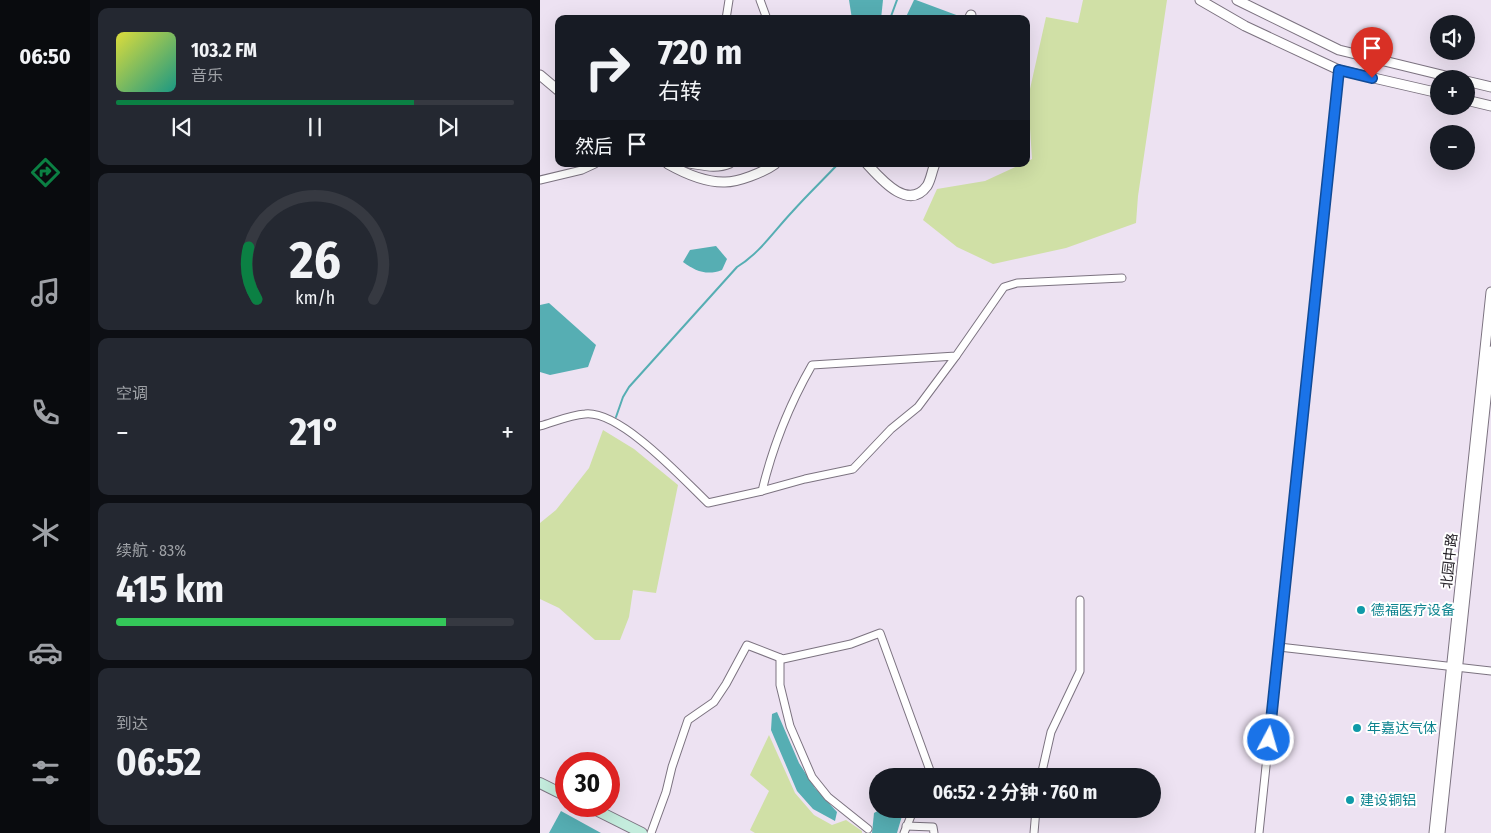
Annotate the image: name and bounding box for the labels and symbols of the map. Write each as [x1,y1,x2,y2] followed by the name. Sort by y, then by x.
[1351,27,1393,78] pin
[1438,532,1461,590] street label: 北园中路
[1371,602,1455,619] place label: 德福医疗设备
[1355,604,1367,616] marker: 德福医疗设备
[1242,713,1294,765] position arrow
[1367,720,1437,737] place label: 年嘉达气体
[1351,722,1363,734] marker: 年嘉达气体
[555,752,620,817] speed limit sign: 30
[1360,792,1416,809] place label: 建设铜铝
[1344,794,1356,806] marker: 建设铜铝

